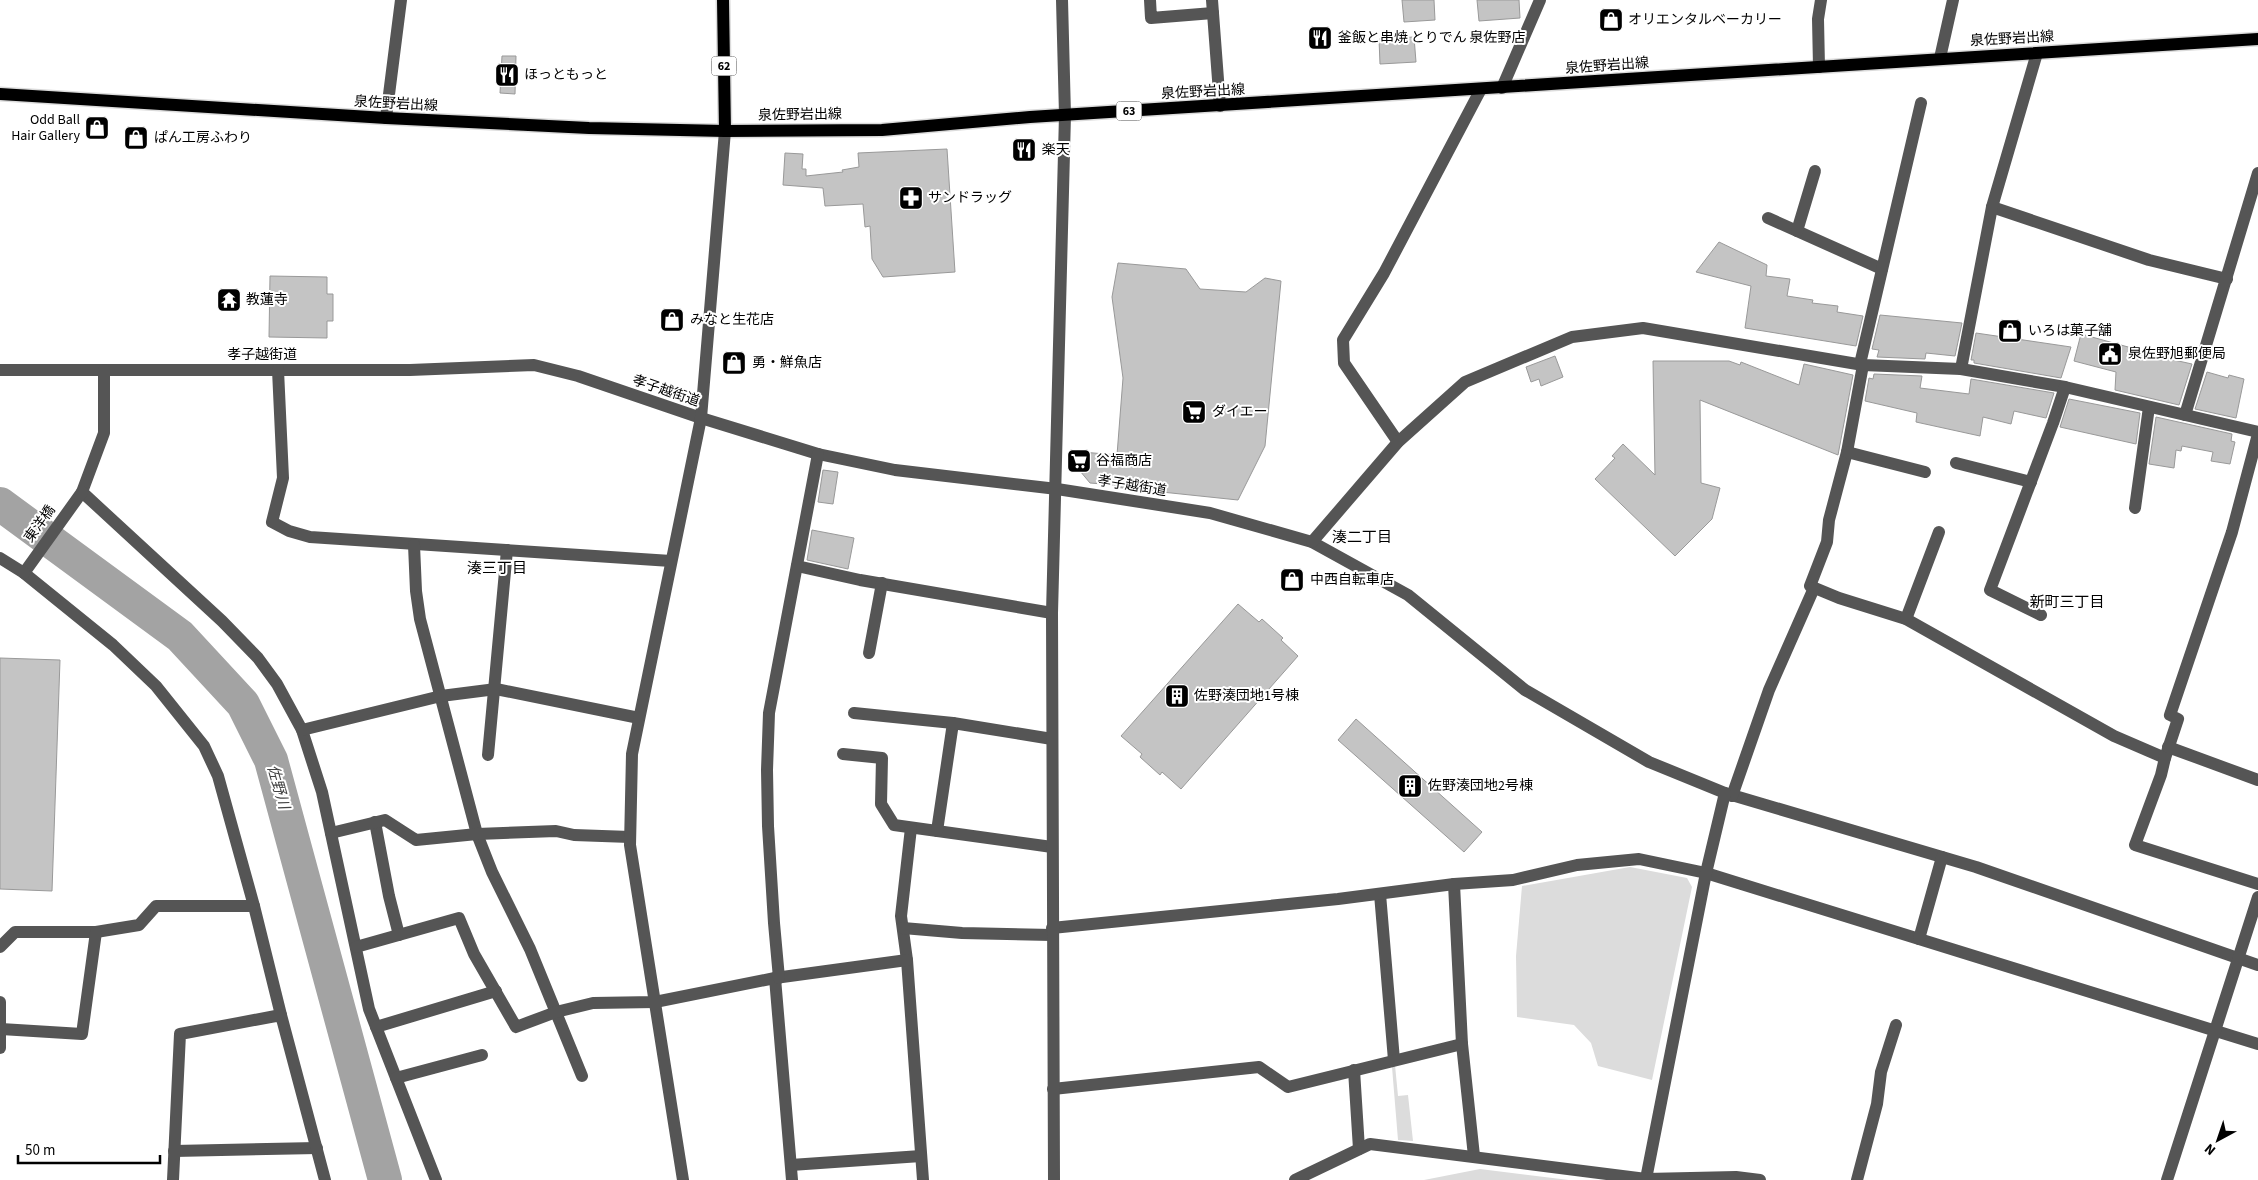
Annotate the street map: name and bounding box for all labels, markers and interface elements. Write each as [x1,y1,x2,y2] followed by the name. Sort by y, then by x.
[1598,7,1624,33] shop icon: オリエンタルベーカリー
[1628,10,1782,30] place label: オリエンタルベーカリー
[1307,25,1333,51] restaurant icon: 釜飯と串焼 とりでん 泉佐野店
[1970,27,2054,51] street label: 泉佐野岩出線
[1338,28,1526,48] place label: 釜飯と串焼 とりでん 泉佐野店
[1564,53,1650,79] street label: 泉佐野岩出線
[712,56,736,76] road number: 62
[494,62,520,88] restaurant icon: ほっともっと
[524,65,608,85] place label: ほっともっと
[1161,80,1245,104] street label: 泉佐野岩出線
[354,92,438,116] street label: 泉佐野岩出線
[1116,102,1142,120] road number: 63
[758,104,842,126] street label: 泉佐野岩出線
[11,110,80,146] place label: Odd Ball Hair Gallery
[84,115,110,141] shop icon: Odd Ball Hair Gallery
[123,125,149,151] shop icon: ぱん工房ふわり
[154,128,252,148] place label: ぱん工房ふわり
[1011,137,1037,163] restaurant icon: 楽天
[1042,140,1070,160] place label: 楽天
[898,185,924,211] pharmacy icon: サンドラッグ
[928,188,1012,208] place label: サンドラッグ
[216,287,242,313] temple icon: 教蓮寺
[246,290,288,310] place label: 教蓮寺
[659,307,685,333] shop icon: みなと生花店
[690,310,774,330] place label: みなと生花店
[1997,318,2023,344] shop icon: いろは菓子舗
[2028,321,2112,341] place label: いろは菓子舗
[2097,341,2123,367] public building icon: 泉佐野旭郵便局
[2128,344,2226,364] place label: 泉佐野旭郵便局
[227,345,297,365] street label: 孝子越街道
[721,350,747,376] shop icon: 勇・鮮魚店
[752,353,822,373] place label: 勇・鮮魚店
[630,370,702,412] street label: 孝子越街道
[1181,399,1207,425] supermarket icon: ダイエー
[1212,402,1268,422] place label: ダイエー
[1066,448,1092,474] supermarket icon: 谷福商店
[1096,451,1152,471] place label: 谷福商店
[1096,471,1168,501] street label: 孝子越街道
[20,501,60,547] street label: 東洋橋
[1332,527,1392,548] district label: 湊二丁目
[467,558,527,579] district label: 湊三丁目
[1279,567,1305,593] shop icon: 中西自転車店
[1310,570,1394,590] place label: 中西自転車店
[2029,592,2105,613] district label: 新町三丁目
[1164,683,1190,709] building icon: 佐野湊団地1号棟
[1194,686,1299,706] place label: 佐野湊団地1号棟
[262,762,295,813] water label: 佐野川
[1397,773,1423,799] building icon: 佐野湊団地2号棟
[1428,776,1533,796] place label: 佐野湊団地2号棟
[2193,1115,2243,1165] north arrow
[18,1132,160,1164] scale bar
[2200,1139,2220,1160] text: N
[25,1140,55,1161] text: 50 m

